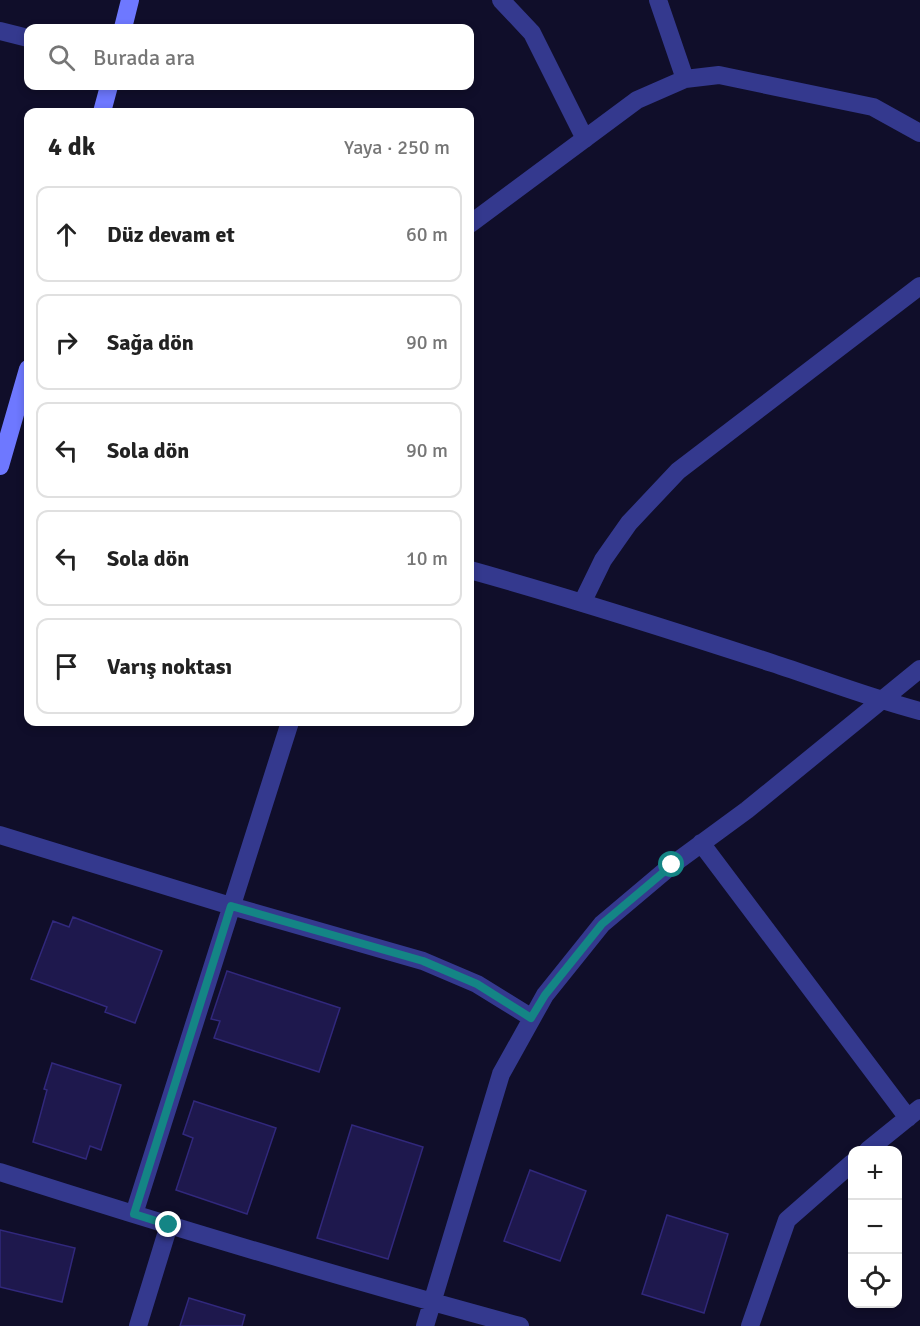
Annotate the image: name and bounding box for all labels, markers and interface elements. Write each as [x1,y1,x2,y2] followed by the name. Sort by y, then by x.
[24,24,474,90] search box
[45,41,78,74] icon: search
[93,44,195,71] text: Burada ara
[48,131,95,163] text: 4 dk
[344,135,450,160] text: Yaya · 250 m
[50,218,83,251] icon: ahead
[107,221,235,248] text: Düz devam et
[406,222,448,247] text: 60 m
[50,326,83,359] icon: right
[107,329,194,356] text: Sağa dön
[406,330,448,355] text: 90 m
[50,434,83,467] icon: left
[107,437,189,464] text: Sola dön
[406,438,448,463] text: 90 m
[50,542,83,575] icon: left
[107,545,189,572] text: Sola dön
[406,546,448,571] text: 10 m
[50,650,83,683] icon: arrive
[107,653,232,680] text: Varış noktası
[658,851,684,877] route start
[848,1146,902,1308] map controls
[848,1146,902,1200] button: +
[848,1200,902,1254] button: −
[155,1211,181,1237] route end
[848,1254,902,1308] button: locate

